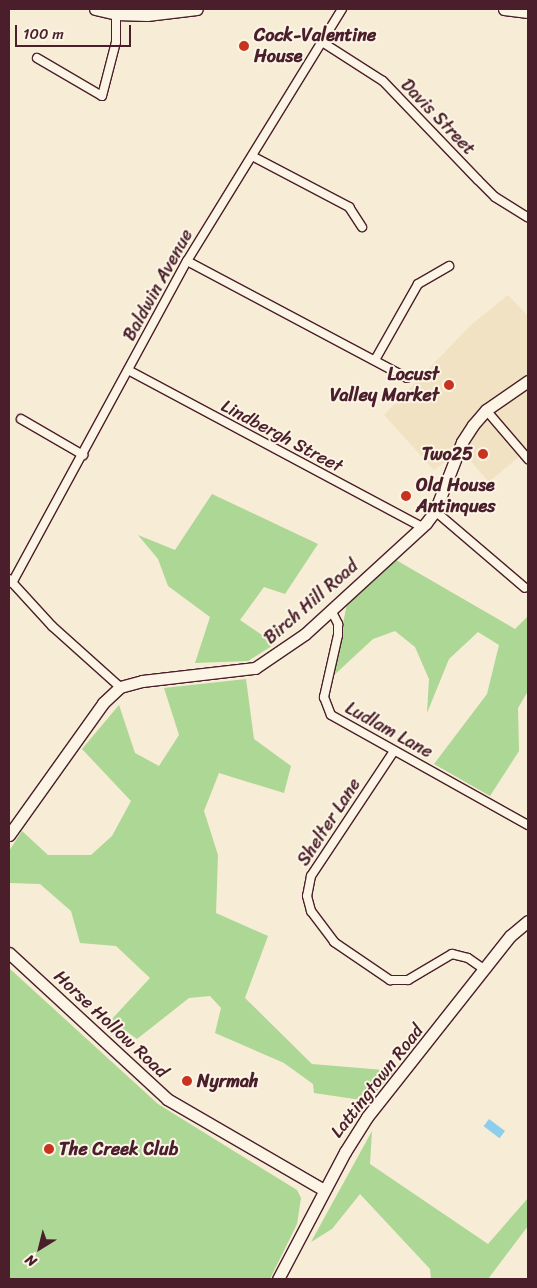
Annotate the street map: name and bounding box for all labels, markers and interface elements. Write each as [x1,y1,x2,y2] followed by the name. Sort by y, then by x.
[18,15,134,47] scale bar
[23,21,64,47] text: 100 m
[254,25,376,68] place label: Cock-Valentine House
[238,40,250,52] marker: Cock-Valentine House
[396,74,480,160] street label: Davis Street
[118,225,198,345] street label: Baldwin Avenue
[330,364,439,406] place label: Locust Valley Market
[443,379,455,391] marker: Locust Valley Market
[218,395,346,477] street label: Lindbergh Street
[422,443,473,465] place label: Two25
[477,448,489,460] marker: Two25
[416,475,495,518] place label: Old House Antinques
[400,490,412,502] marker: Old House Antinques
[259,555,363,649] street label: Birch Hill Road
[342,697,436,763] street label: Ludlam Lane
[293,774,365,870] street label: Shelter Lane
[49,965,173,1083] street label: Horse Hollow Road
[326,1020,428,1142] street label: Lattingtown Road
[197,1070,258,1092] place label: Nyrmah
[181,1075,193,1087] marker: Nyrmah
[59,1138,179,1160] place label: The Creek Club
[43,1143,55,1155] marker: The Creek Club
[15,1223,65,1273] north arrow
[20,1248,42,1274] text: N

